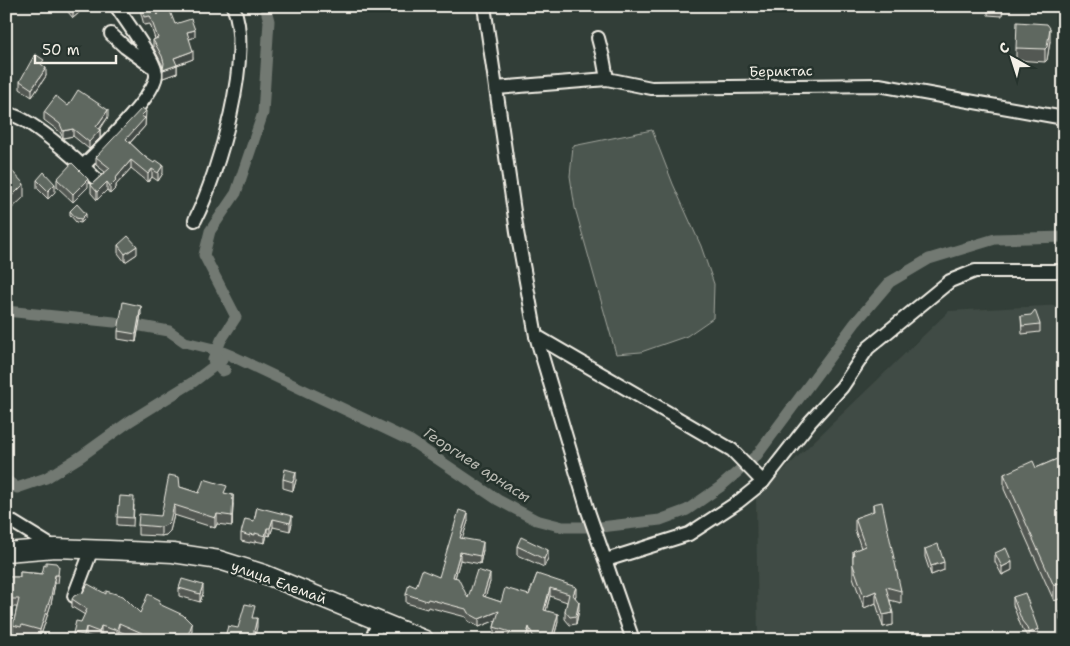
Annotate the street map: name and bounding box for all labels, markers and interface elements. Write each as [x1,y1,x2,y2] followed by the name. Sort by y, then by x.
[35,32,116,64] scale bar
[988,32,1038,82] north arrow
[995,38,1013,58] text: С
[42,40,80,60] text: 50 m
[749,61,813,81] street label: Бериктас
[420,423,534,507] water label: Георгиев арнасы
[229,556,329,608] street label: улица Елемай

